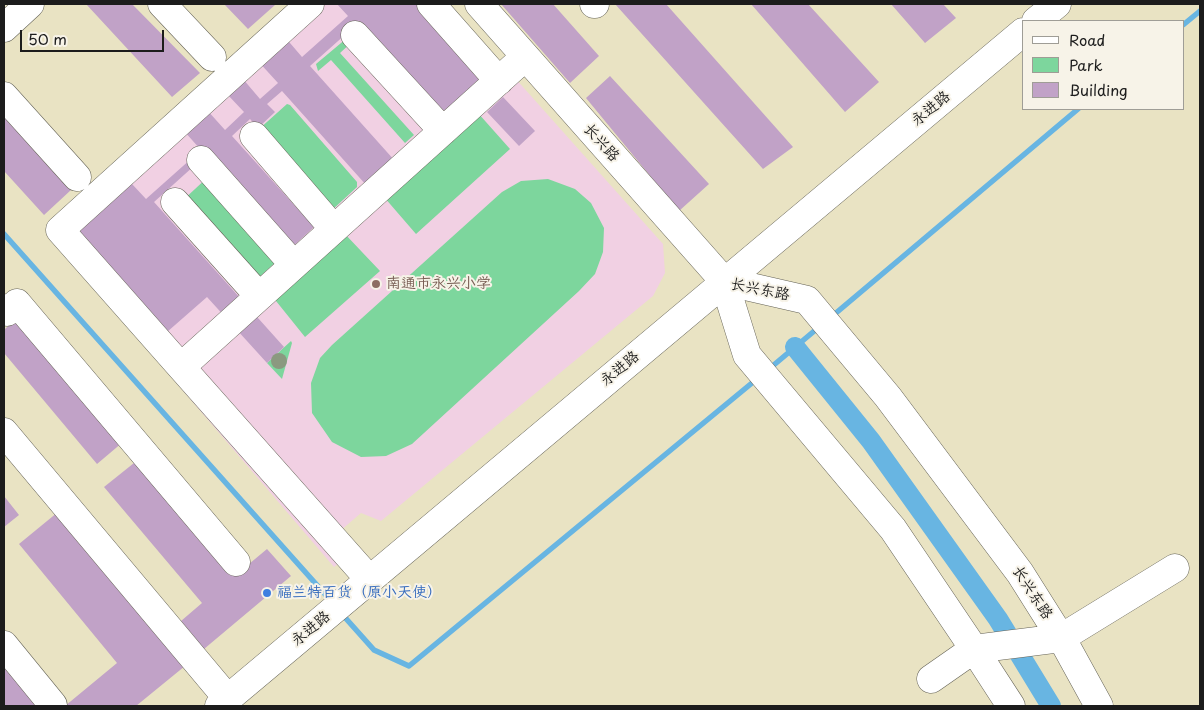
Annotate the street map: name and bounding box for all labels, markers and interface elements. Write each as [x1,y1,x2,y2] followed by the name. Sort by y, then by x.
[22,20,166,52] scale bar
[1022,20,1184,110] legend
[28,27,67,50] text: 50 m
[1069,28,1105,51] text: Road
[1069,53,1103,76] text: Park
[1069,78,1128,101] text: Building
[908,88,954,130] street label: 永进路
[579,120,623,166] street label: 长兴路
[386,275,491,293] place label: 南通市永兴小学
[729,275,791,305] street label: 长兴东路
[370,278,382,290] marker: 南通市永兴小学
[597,348,643,390] street label: 永进路
[1008,563,1056,623] street label: 长兴东路
[277,584,442,602] place label: 福兰特百货（原小天使）
[261,587,273,599] marker: 福兰特百货（原小天使）
[288,608,334,650] street label: 永进路

